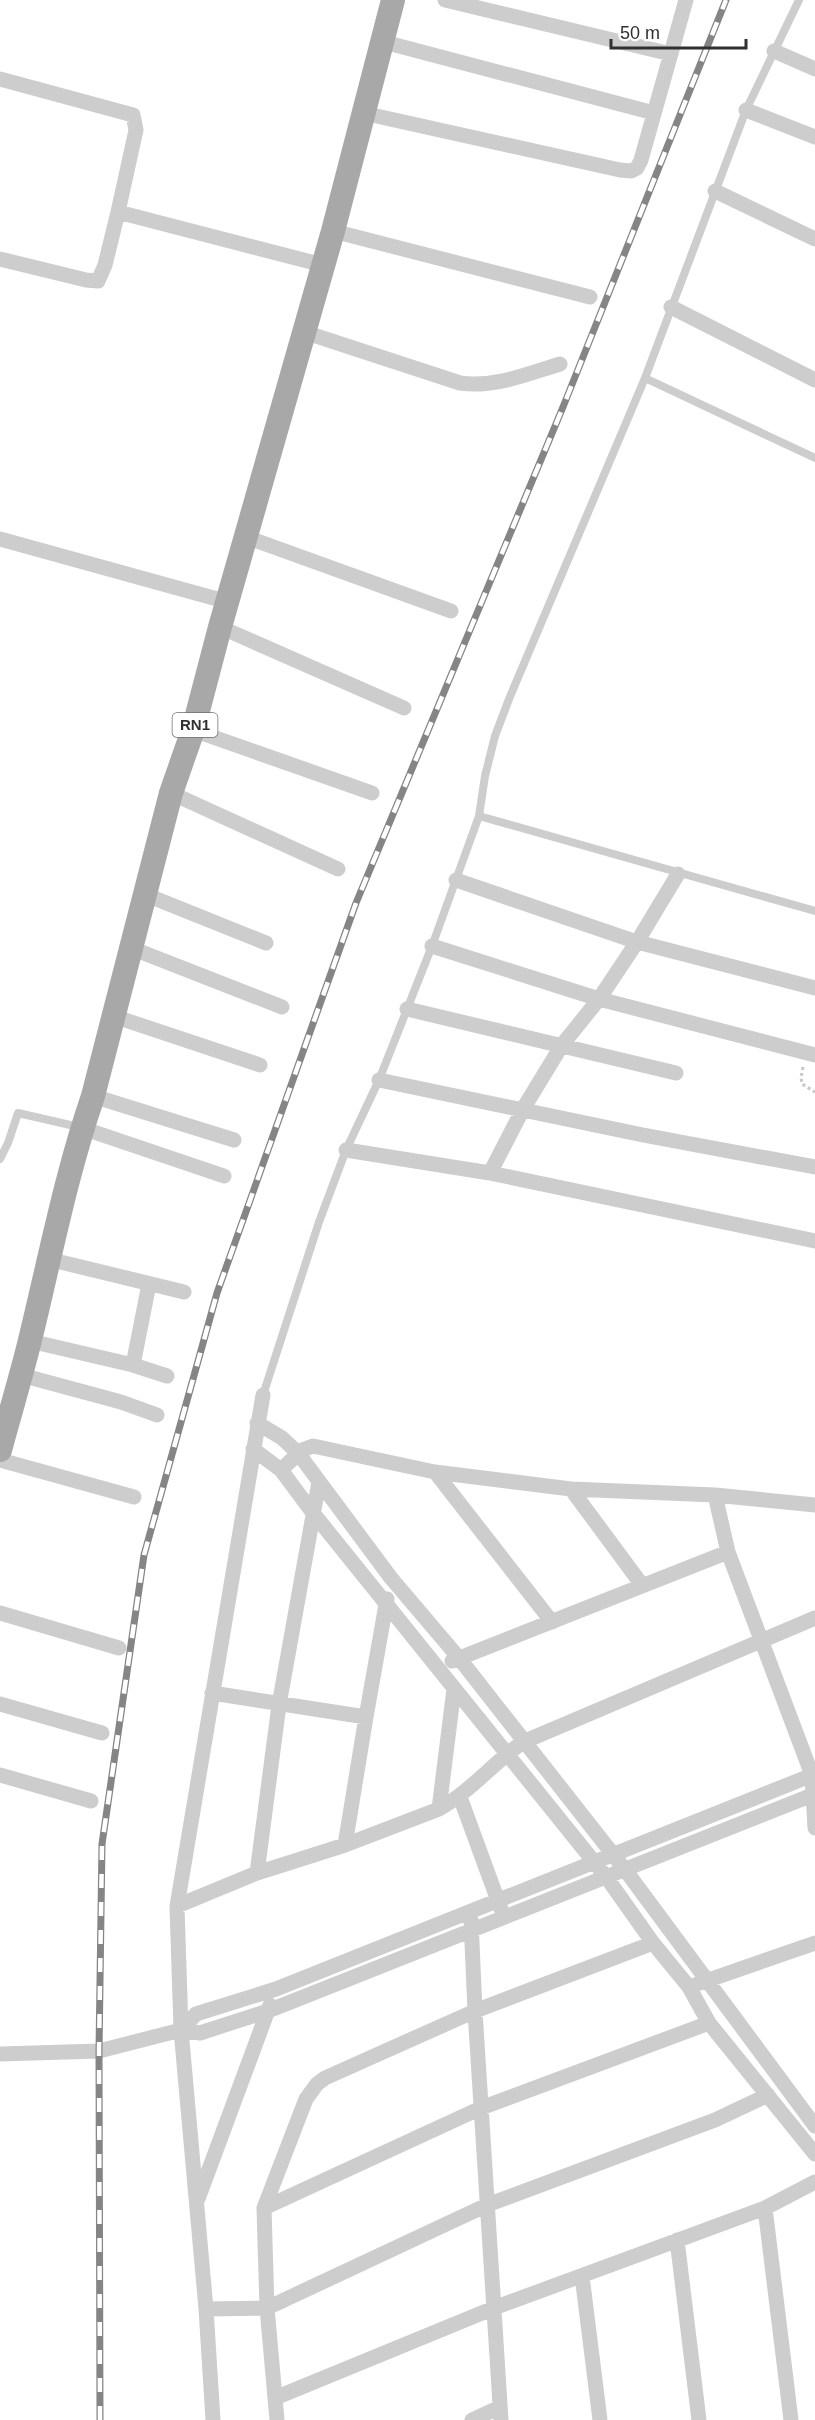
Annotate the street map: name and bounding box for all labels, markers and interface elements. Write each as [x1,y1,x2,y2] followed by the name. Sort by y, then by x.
[611,12,746,50] scale bar
[620,23,660,43] text: 50 m
[172,713,218,737] road number: RN1

